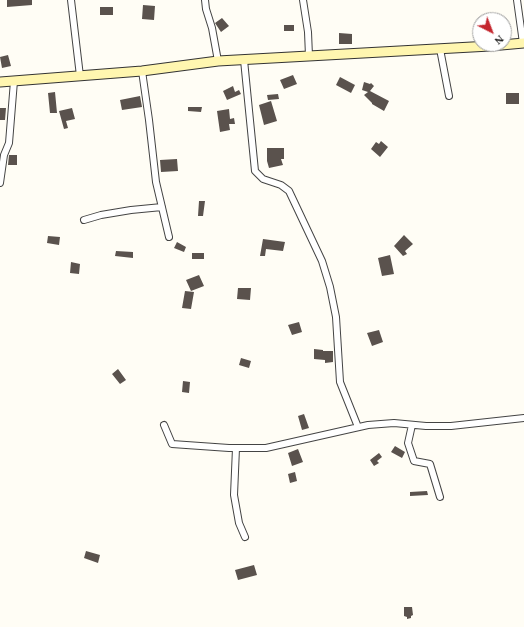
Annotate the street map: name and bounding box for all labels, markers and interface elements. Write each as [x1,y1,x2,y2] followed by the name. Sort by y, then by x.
[472,12,512,52] north arrow
[492,33,506,47] text: N

